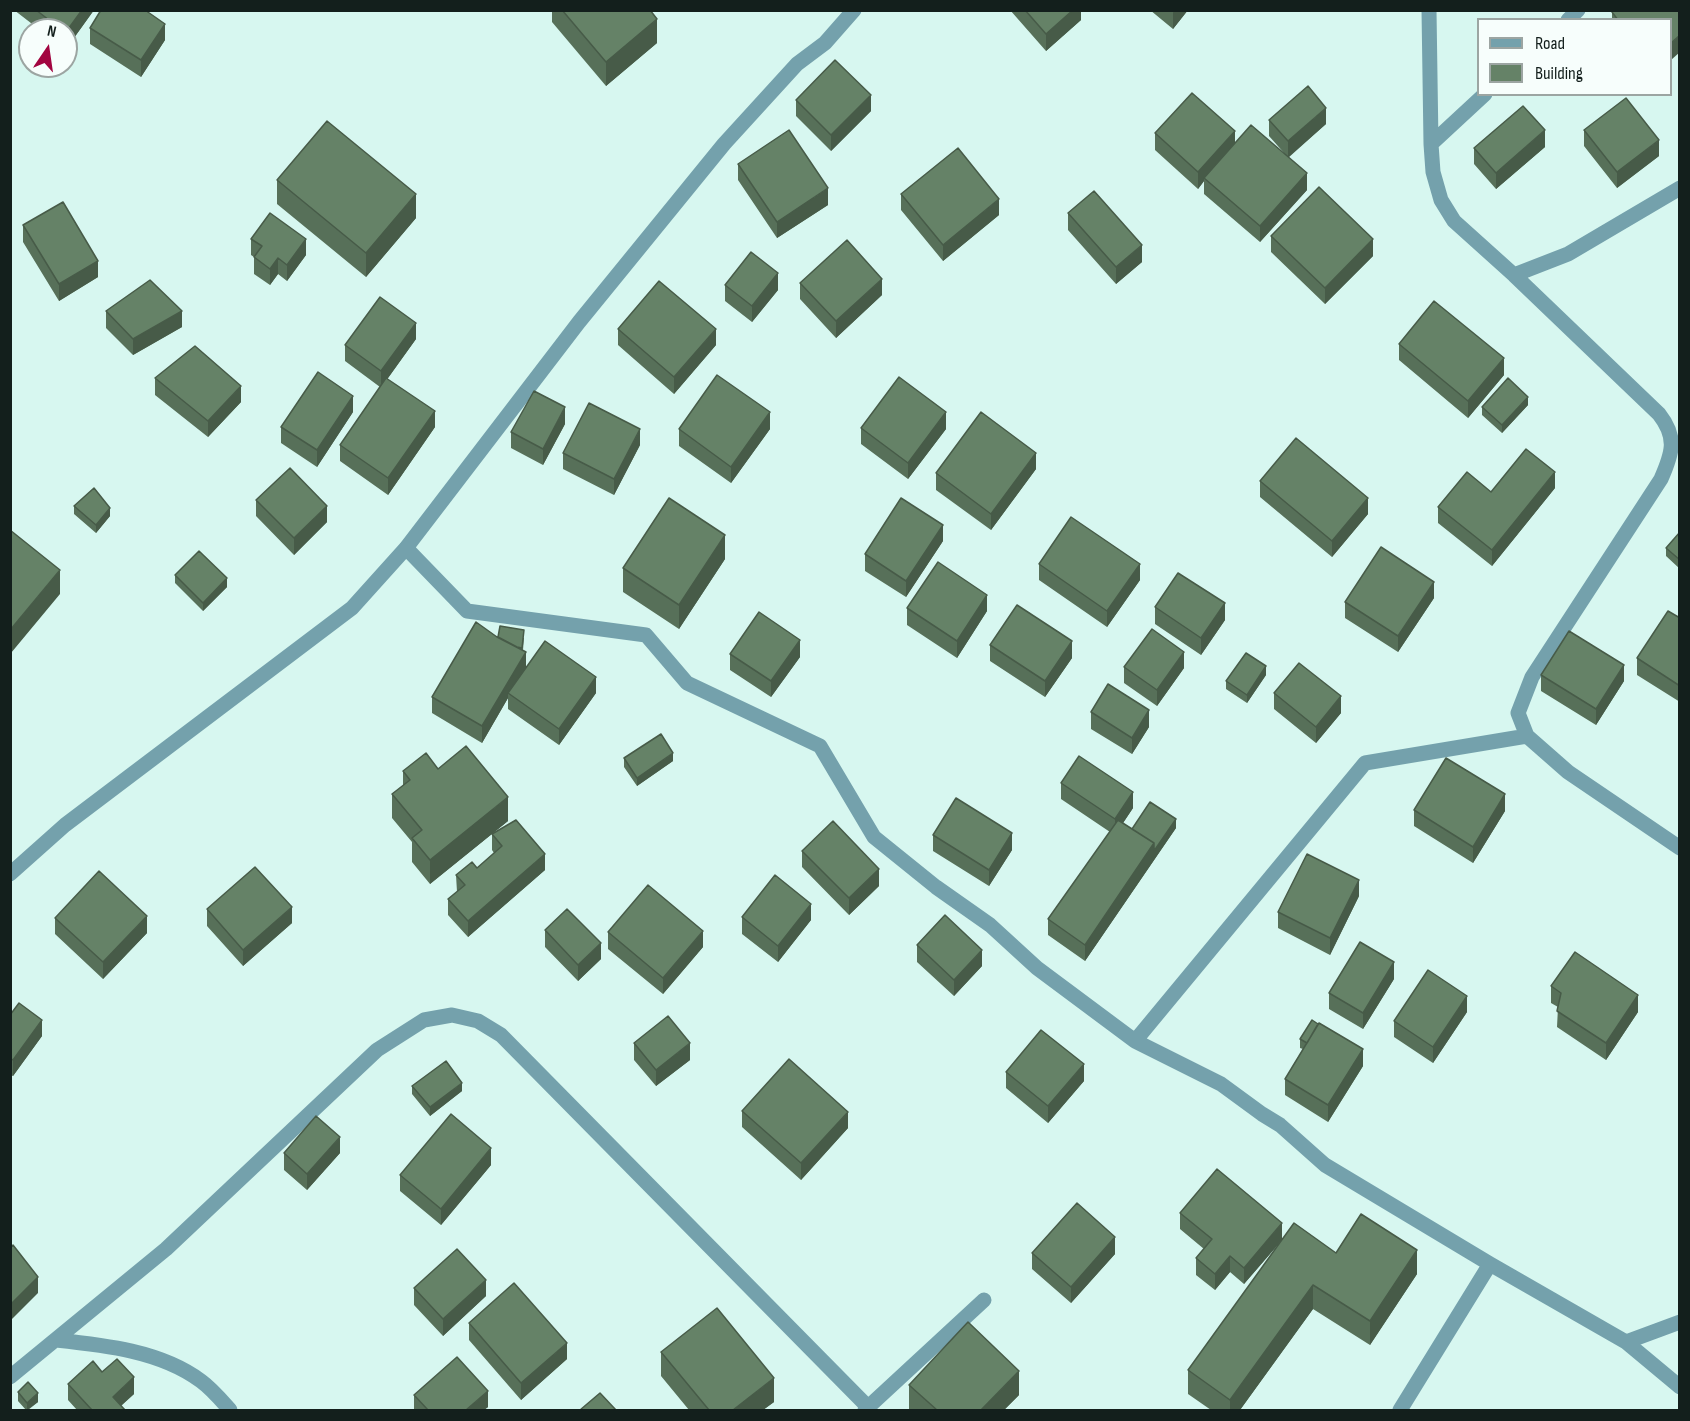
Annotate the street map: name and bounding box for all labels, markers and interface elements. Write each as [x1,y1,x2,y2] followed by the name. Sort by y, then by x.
[18,18,78,78] north arrow
[1477,18,1672,96] legend
[45,22,58,42] text: N
[1535,33,1565,54] text: Road
[1535,63,1583,84] text: Building

